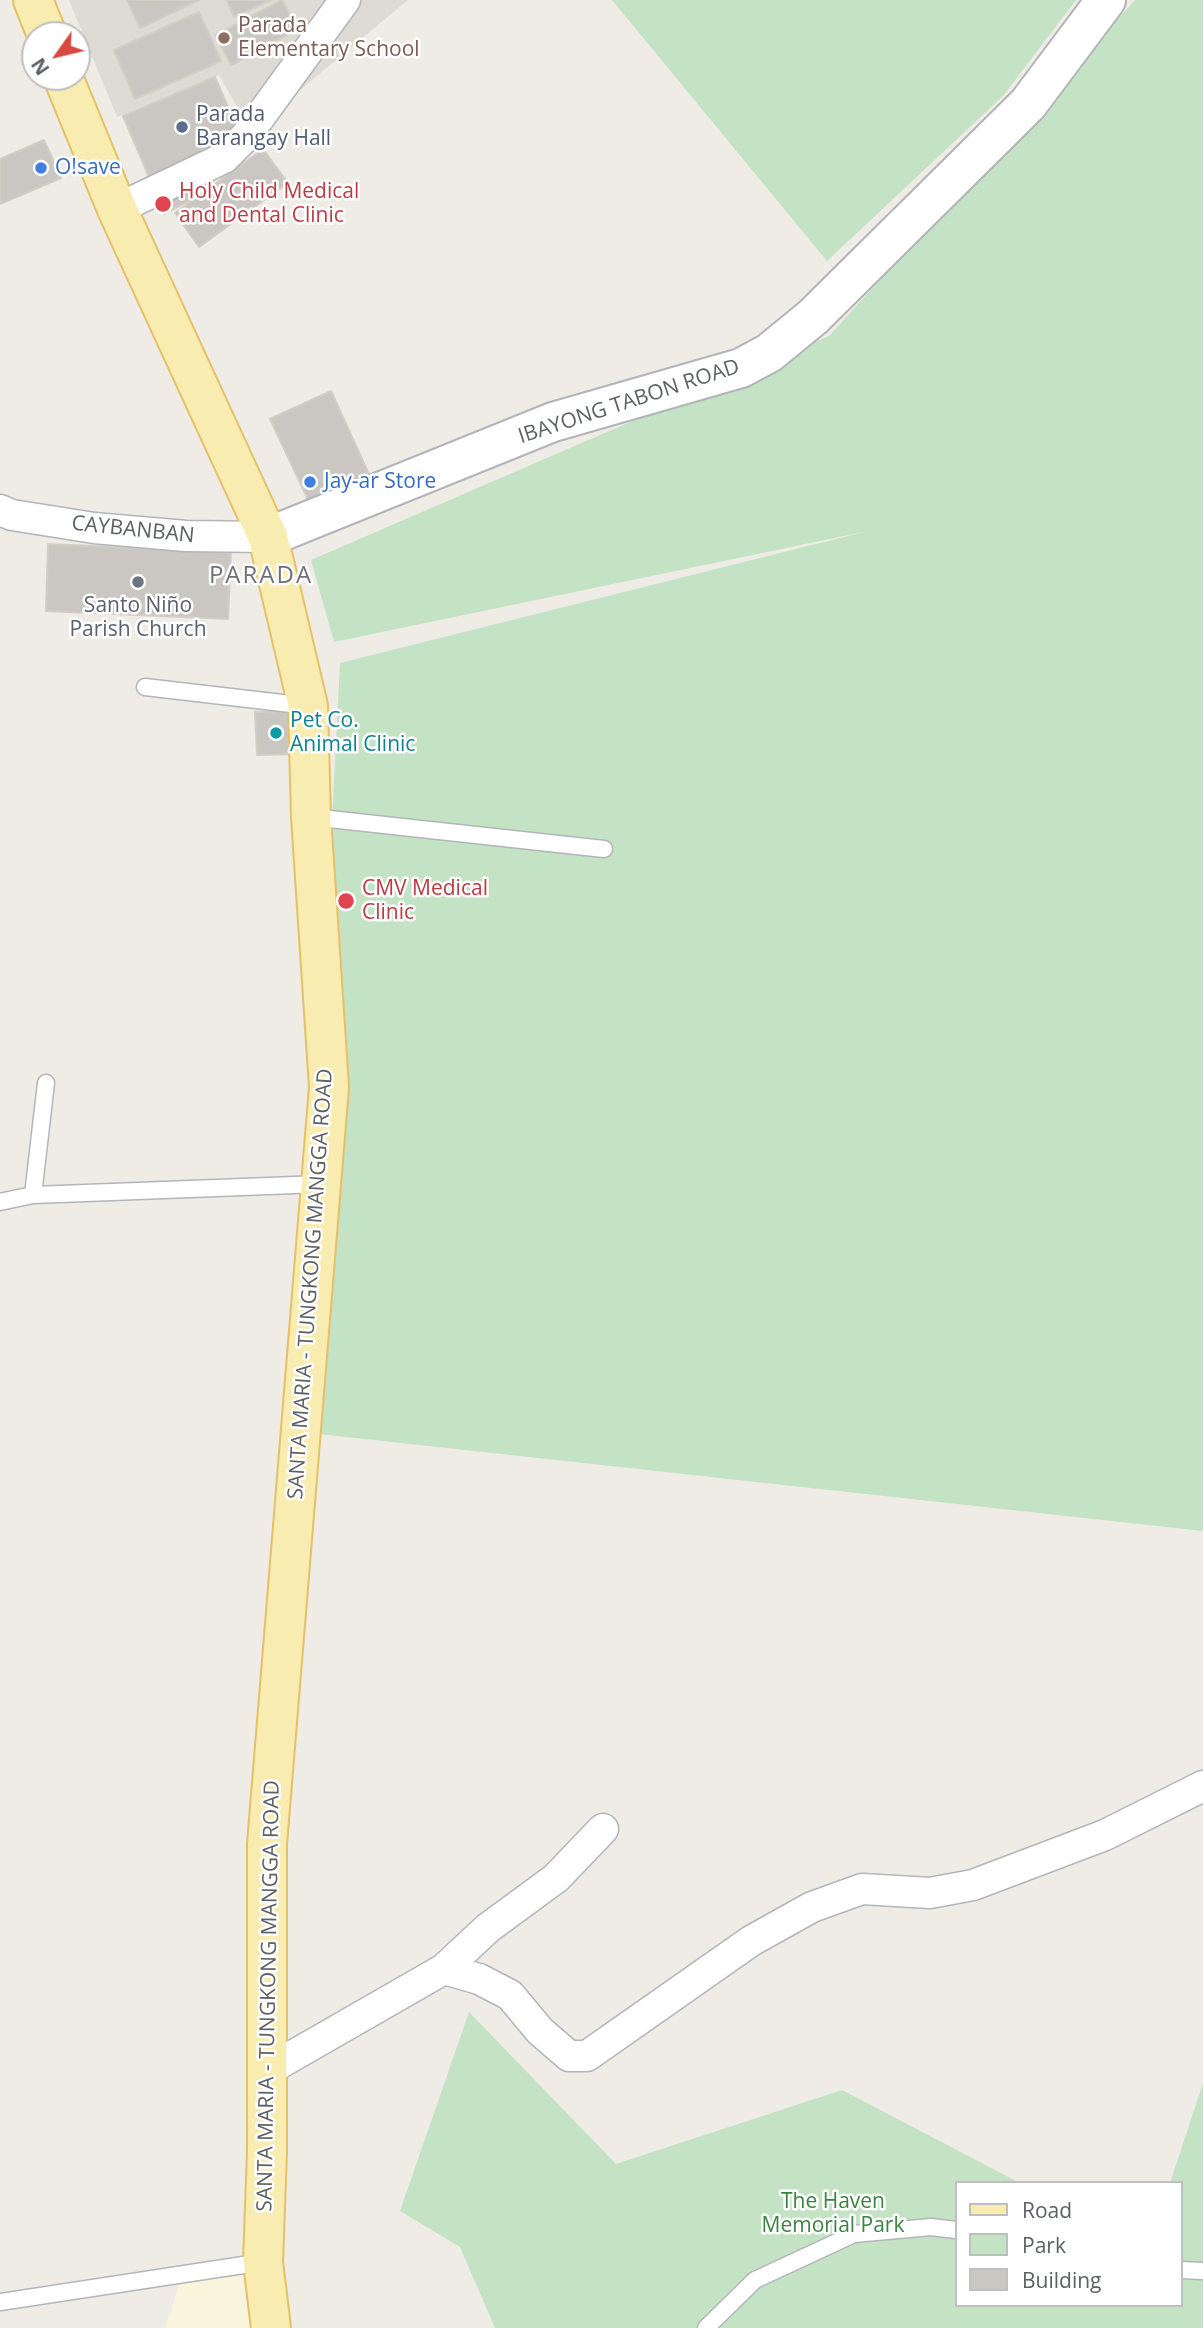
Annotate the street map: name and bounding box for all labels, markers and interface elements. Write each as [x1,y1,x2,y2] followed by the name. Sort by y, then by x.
[238,13,420,63] place label: Parada Elementary School
[21,21,91,91] north arrow
[216,30,232,46] marker: Parada Elementary School
[25,53,55,80] text: N
[196,102,331,152] place label: Parada Barangay Hall
[174,119,190,135] marker: Parada Barangay Hall
[55,155,121,181] place label: O!save
[33,160,49,176] marker: O!save
[179,179,359,229] place label: Holy Child Medical and Dental Clinic
[153,194,173,214] marker: Holy Child Medical and Dental Clinic
[515,354,743,450] street label: IBAYONG TABON ROAD
[324,469,436,495] place label: Jay-ar Store
[302,474,318,490] marker: Jay-ar Store
[70,511,196,549] street label: CAYBANBAN
[210,562,312,590] district label: PARADA
[130,574,146,590] marker: Santo Niño Parish Church
[69,593,207,643] place label: Santo Niño Parish Church
[290,708,415,758] place label: Pet Co. Animal Clinic
[268,725,284,741] marker: Pet Co. Animal Clinic
[362,876,488,926] place label: CMV Medical Clinic
[336,891,356,911] marker: CMV Medical Clinic
[283,1068,339,1500] street label: SANTA MARIA - TUNGKONG MANGGA ROAD
[253,1780,285,2212] street label: SANTA MARIA - TUNGKONG MANGGA ROAD
[954,2181,1182,2307] legend
[762,2189,904,2239] park label: The Haven Memorial Park
[1022,2196,1072,2224] text: Road
[1022,2231,1066,2259] text: Park
[1022,2266,1101,2294] text: Building

